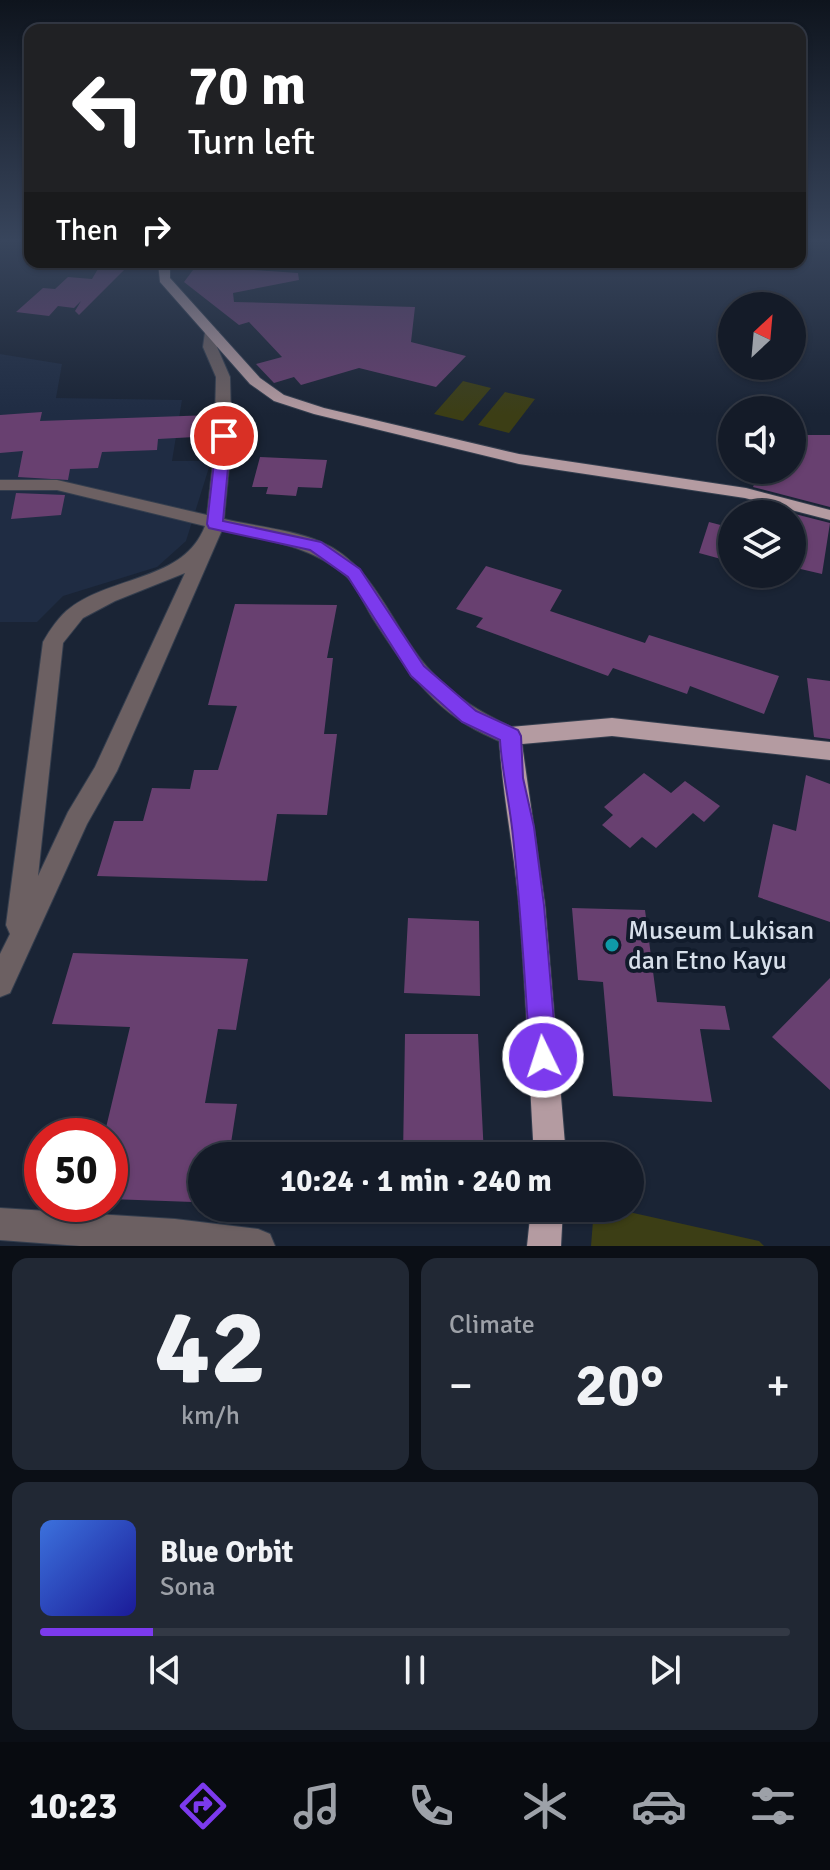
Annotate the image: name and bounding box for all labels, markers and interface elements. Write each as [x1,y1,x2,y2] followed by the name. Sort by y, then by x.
[188,51,306,120] text: 70 m
[56,56,160,160] icon: left
[188,120,315,165] text: Turn left
[134,208,178,252] icon: right
[56,212,118,249] text: Then
[718,292,806,380] north arrow
[718,292,806,588] map controls
[718,396,806,484] button: sound
[190,402,258,470] pin
[202,414,246,458] icon: arrive
[718,500,806,588] button: layers
[628,915,814,977] place label: Museum Lukisan dan Etno Kayu
[603,936,621,954] marker: Museum Lukisan dan Etno Kayu
[501,1015,585,1099] position arrow
[24,1118,128,1222] speed limit sign: 50
[280,1163,552,1200] text: 10:24 · 1 min · 240 m
[154,1284,267,1412] text: 42
[449,1309,535,1341] text: Climate
[575,1349,664,1423] text: 20°
[449,1359,473,1413] text: −
[766,1359,790,1413] text: +
[181,1400,240,1432] text: km/h
[160,1534,293,1571] text: Blue Orbit
[160,1571,215,1603] text: Sona
[143,1648,187,1692] icon: previous
[393,1648,437,1692] icon: pause
[643,1648,687,1692] icon: next
[175,1778,231,1834] icon: directions
[289,1778,345,1834] icon: music
[403,1778,459,1834] icon: phone
[517,1778,573,1834] icon: climate
[631,1778,687,1834] icon: car
[745,1778,801,1834] icon: filters
[29,1784,117,1829] text: 10:23

